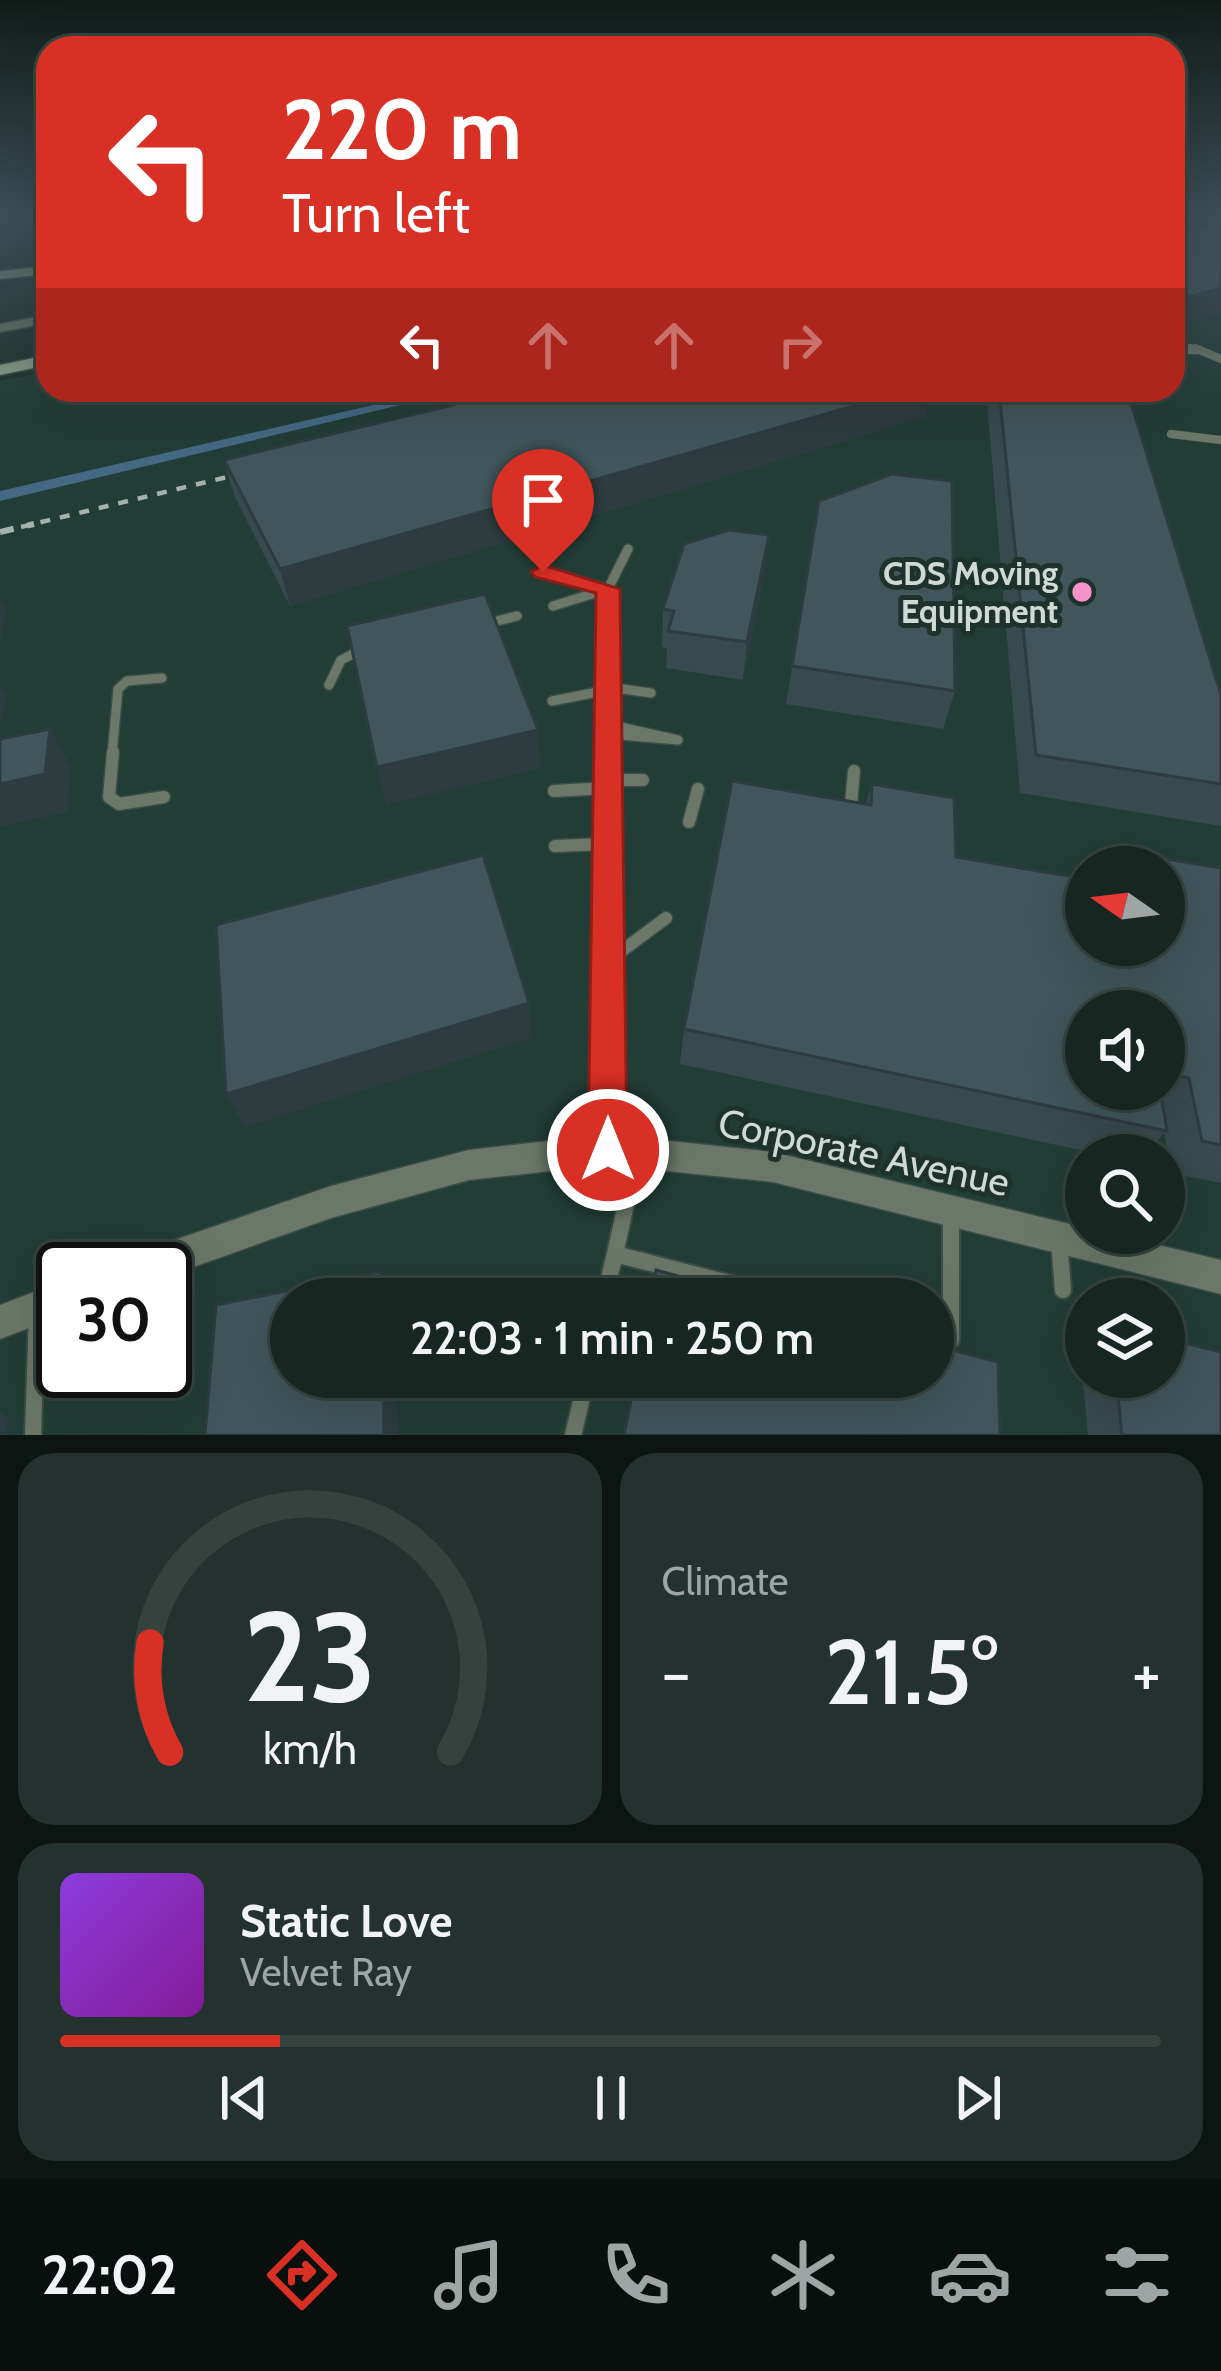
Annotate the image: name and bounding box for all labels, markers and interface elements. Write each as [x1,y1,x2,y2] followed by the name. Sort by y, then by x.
[282,78,522,180] text: 220 m
[84,84,240,240] icon: left
[282,180,470,246] text: Turn left
[389,312,455,378] icon: left
[515,312,581,378] icon: ahead
[641,312,707,378] icon: ahead
[767,312,833,378] icon: right
[492,449,594,572] pin
[510,467,576,533] icon: arrive
[883,553,1058,631] place label: CDS Moving Equipment
[1069,579,1095,605] marker: CDS Moving Equipment
[1065,846,1185,966] north arrow
[1065,846,1185,1398] map controls
[1065,990,1185,1110] button: sound
[545,1087,671,1213] position arrow
[714,1098,1014,1206] street label: Corporate Avenue
[1065,1134,1185,1254] button: search
[36,1242,192,1398] speed limit sign: 30
[1065,1278,1185,1398] button: layers
[410,1311,814,1365] text: 22:03 · 1 min · 250 m
[662,1557,788,1605] text: Climate
[243,1581,376,1732] text: 23
[825,1617,998,1727] text: 21.5°
[662,1632,691,1713] text: −
[1132,1632,1161,1713] text: +
[263,1723,357,1775] text: km/h
[240,1894,453,1948] text: Static Love
[240,1948,412,1996] text: Velvet Ray
[211,2065,277,2131] icon: previous
[578,2065,644,2131] icon: pause
[945,2065,1011,2131] icon: next
[260,2233,344,2317] icon: directions
[427,2233,511,2317] icon: music
[594,2233,678,2317] icon: phone
[761,2233,845,2317] icon: climate
[928,2233,1012,2317] icon: car
[1095,2233,1179,2317] icon: filters
[42,2242,177,2308] text: 22:02

